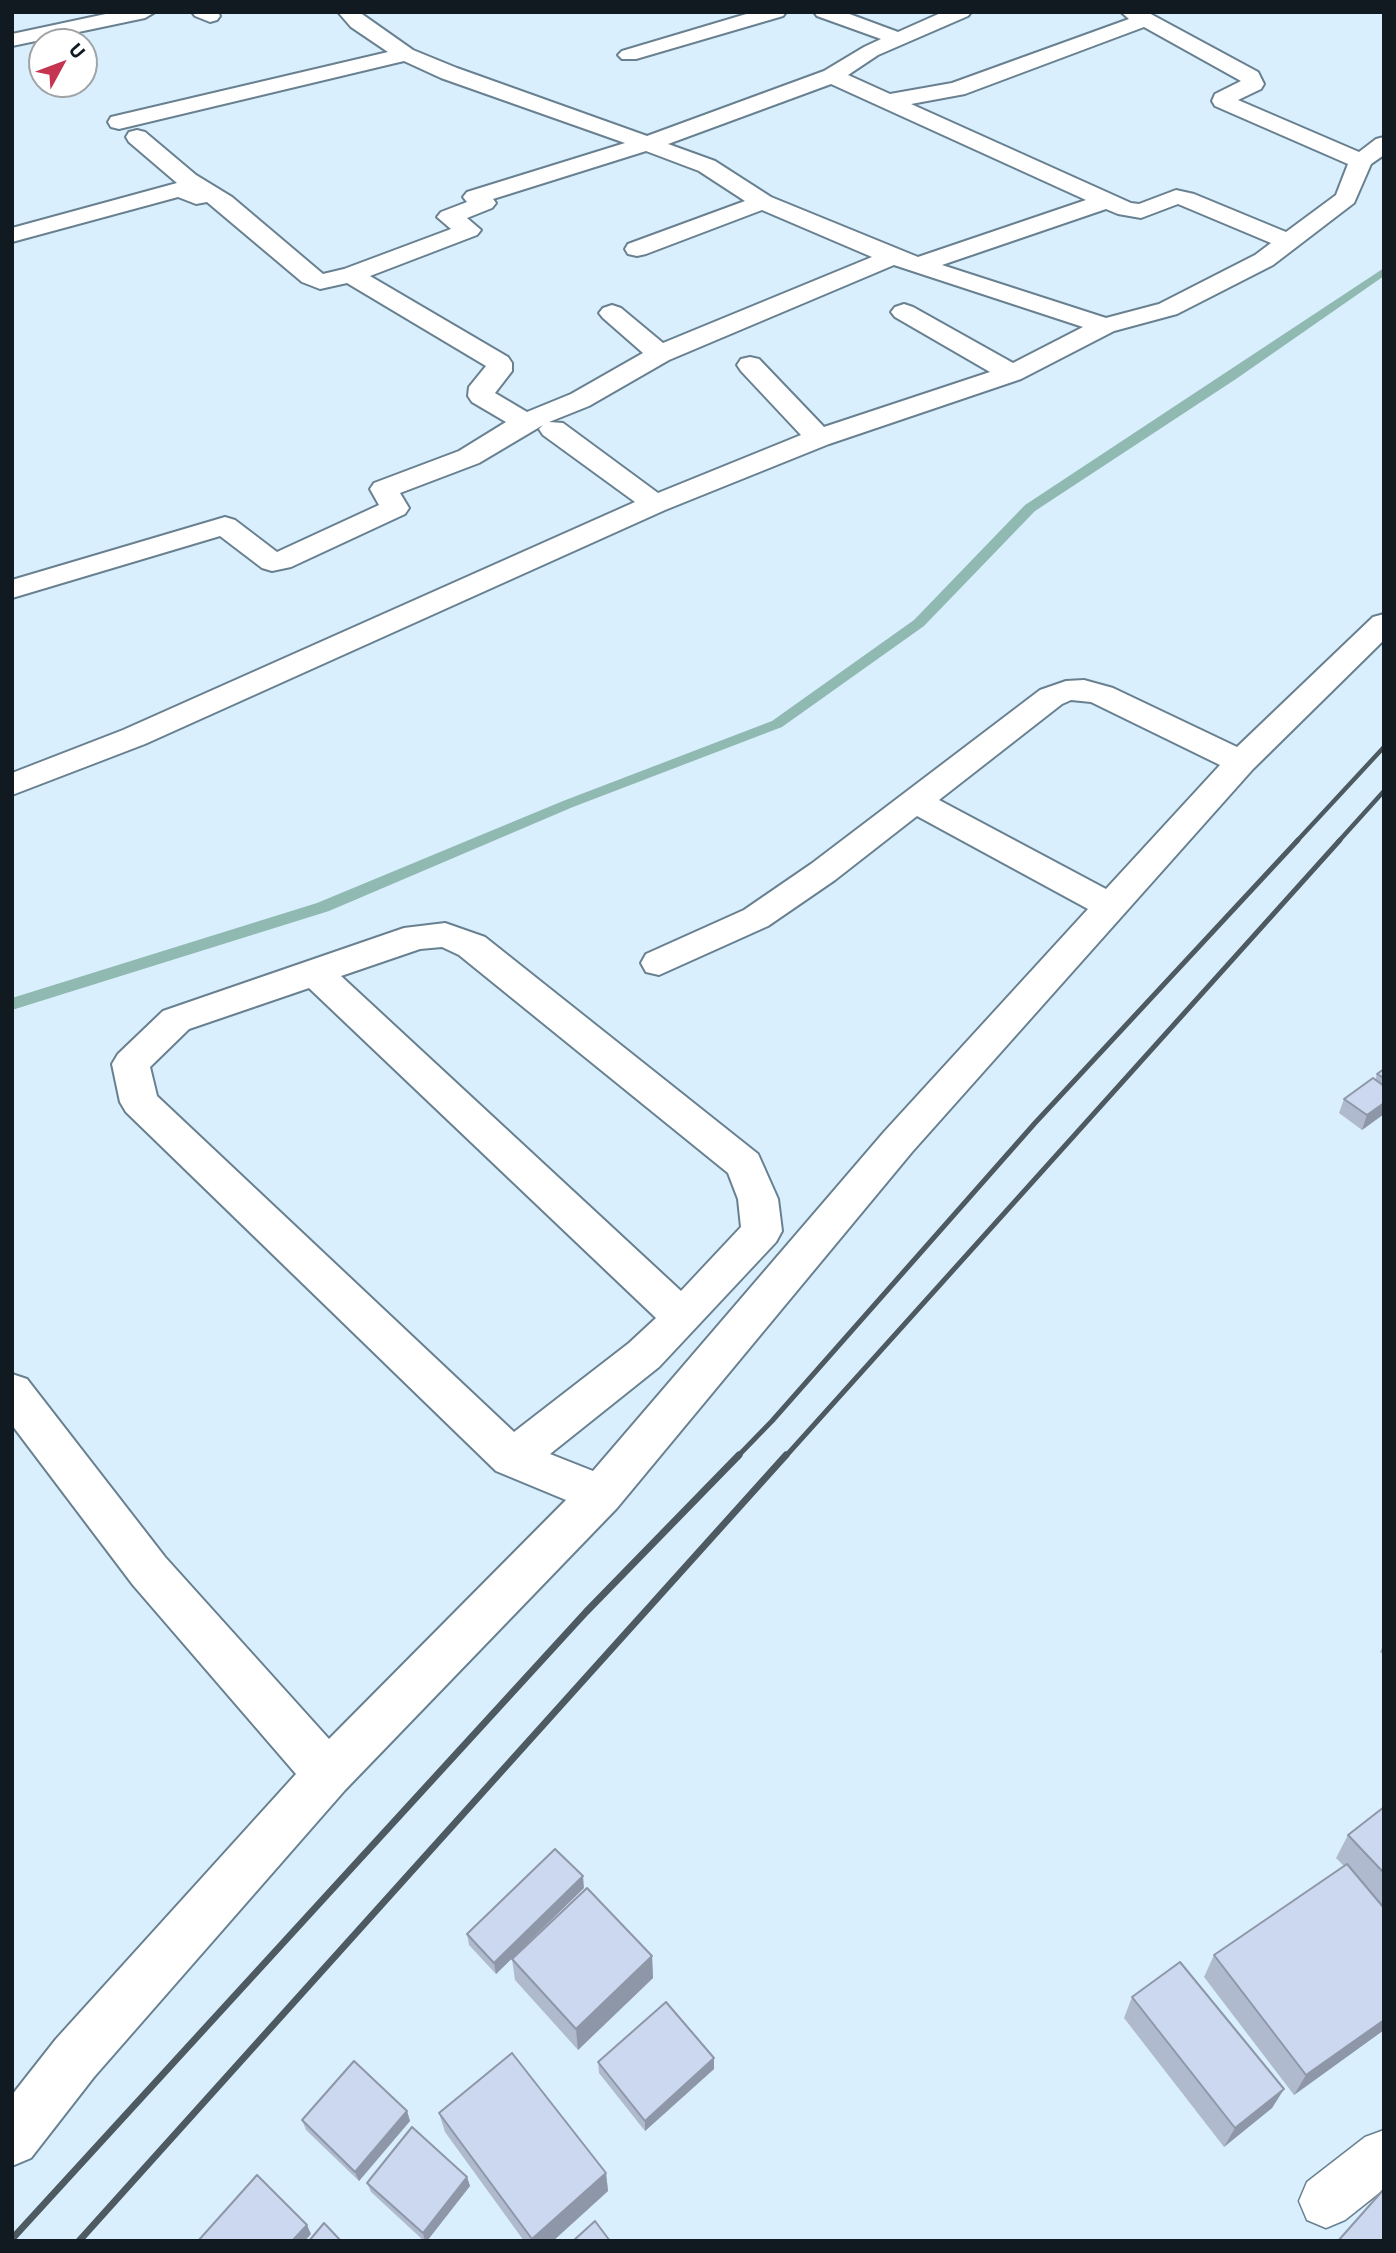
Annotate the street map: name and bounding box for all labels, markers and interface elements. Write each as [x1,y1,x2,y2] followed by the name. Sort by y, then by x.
[28,28,98,98] north arrow
[64,38,91,63] text: U

